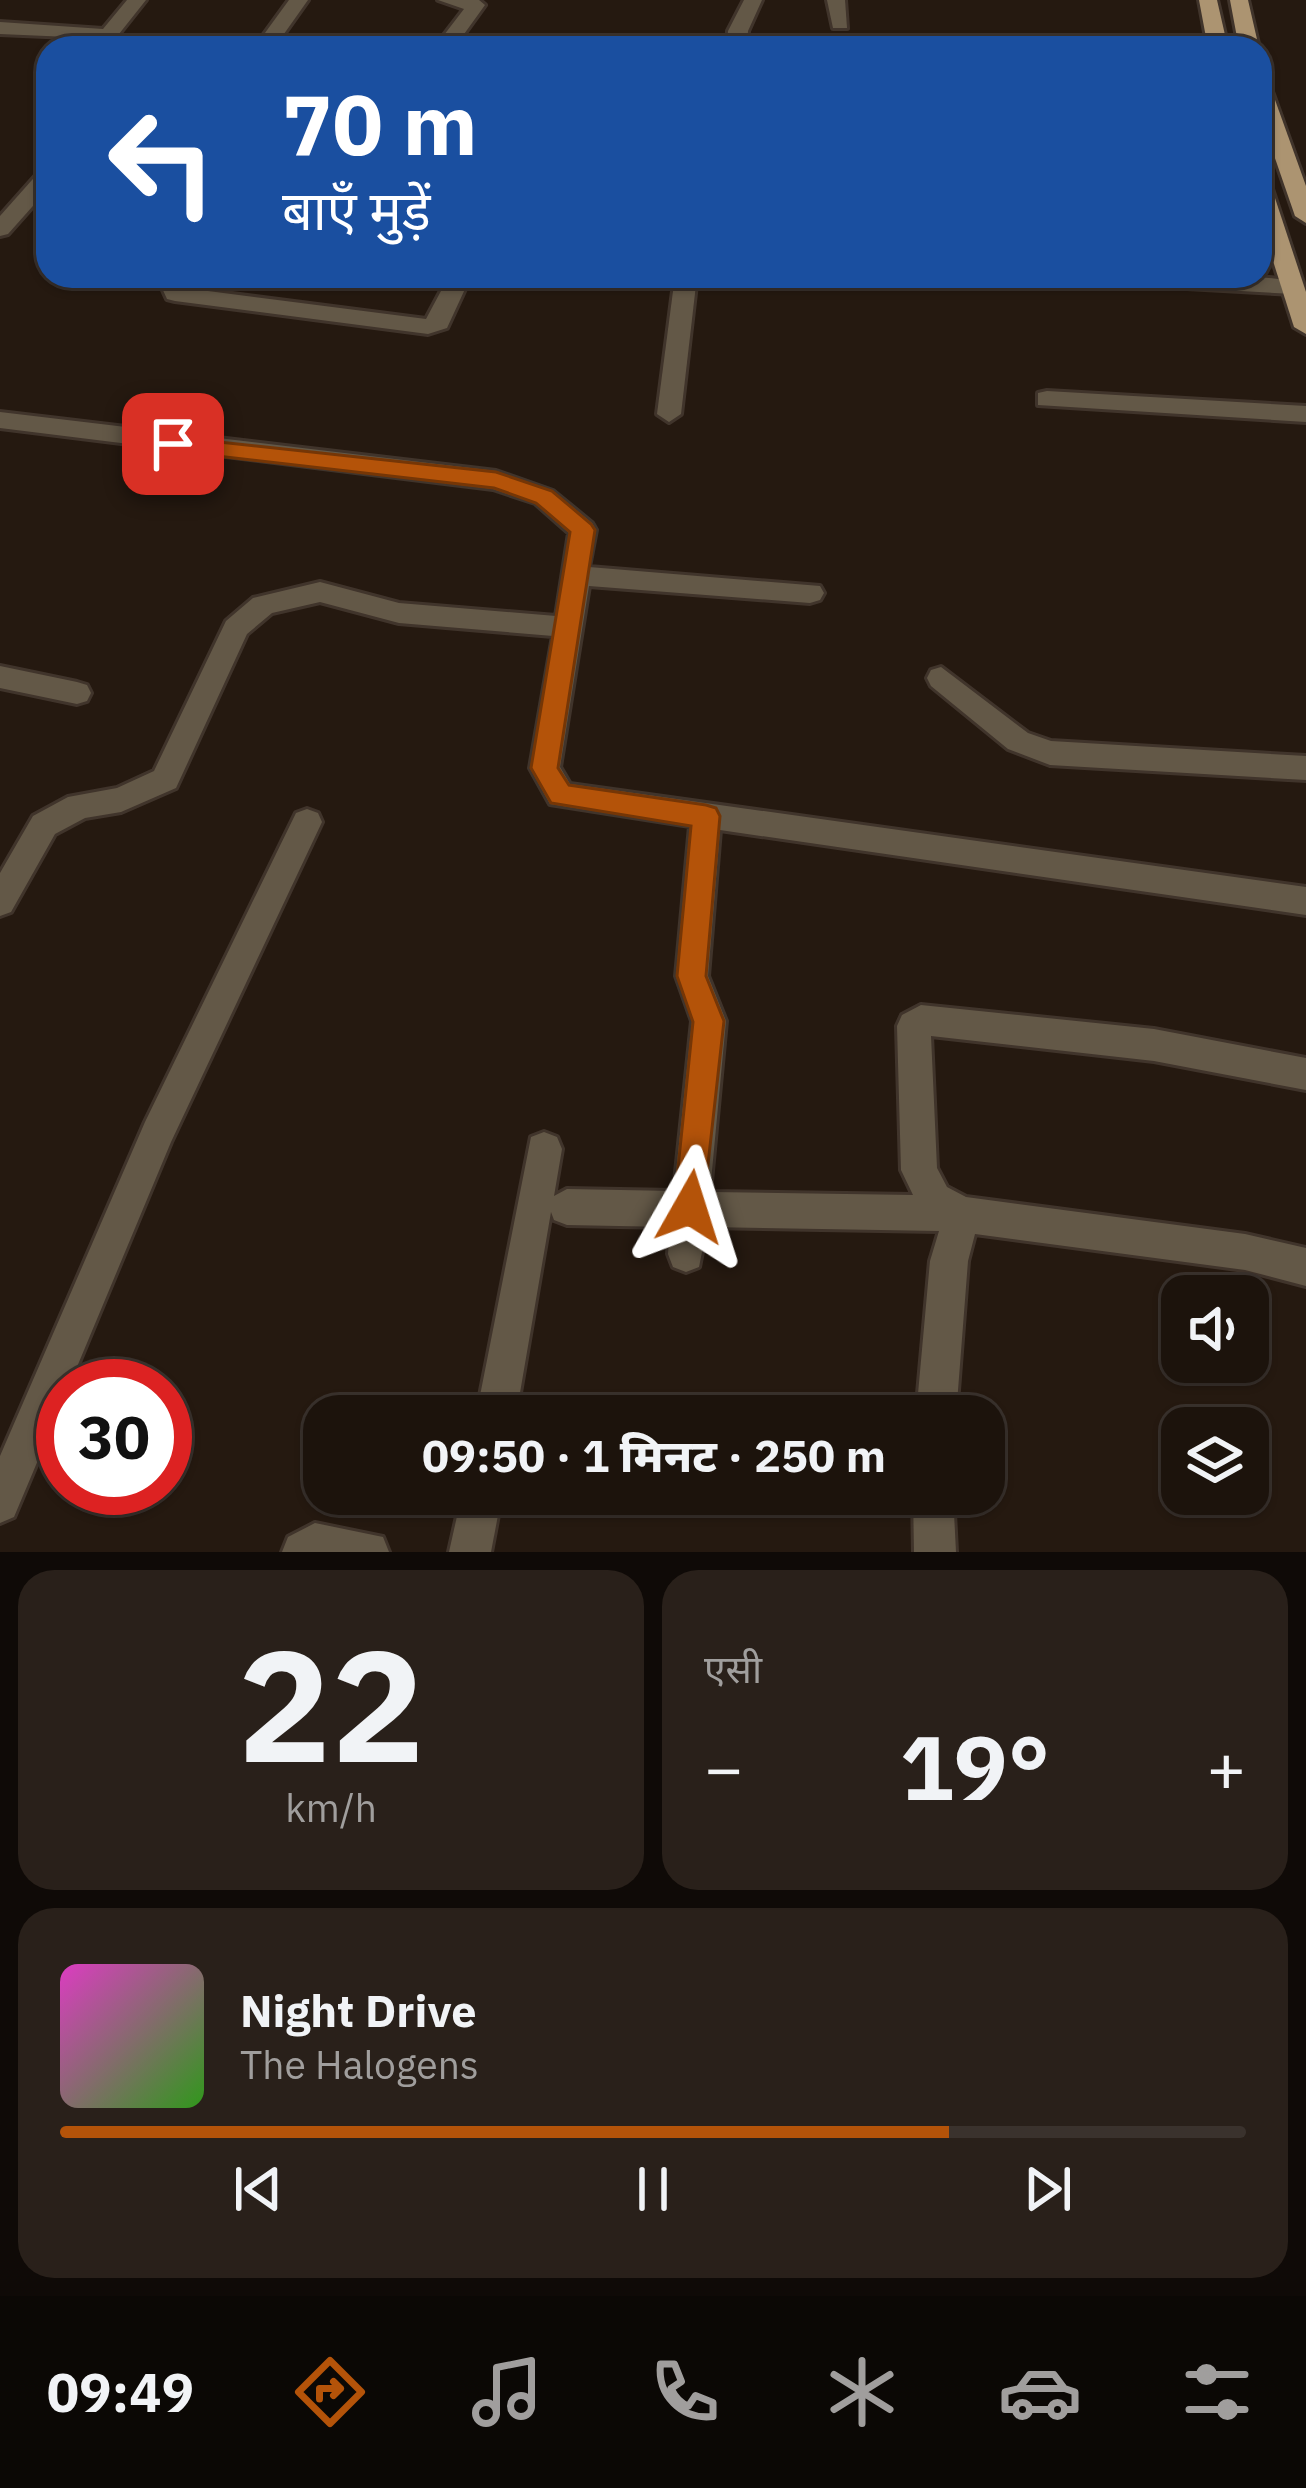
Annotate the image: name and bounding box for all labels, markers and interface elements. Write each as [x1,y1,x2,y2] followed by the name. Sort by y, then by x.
[282,69,478,178] text: 70 m
[84,84,240,240] icon: left
[282,175,431,245] text: बाएँ मुड़ें
[122,393,224,495] pin
[140,411,206,477] icon: arrive
[627,1144,753,1270] position arrow
[1161,1275,1269,1515] map controls
[1161,1275,1269,1383] button: sound
[36,1359,192,1515] speed limit sign: 30
[1161,1407,1269,1515] button: layers
[422,1426,886,1484] text: 09:50 · 1 मिनट · 250 m
[237,1602,425,1805] text: 22
[704,1643,762,1694] text: एसी
[900,1708,1050,1825] text: 19°
[704,1724,744,1810] text: −
[1206,1724,1246,1810] text: +
[285,1782,377,1833] text: km/h
[240,1981,477,2039] text: Night Drive
[240,2039,479,2090] text: The Halogens
[225,2156,291,2222] icon: previous
[620,2156,686,2222] icon: pause
[1015,2156,1081,2222] icon: next
[288,2350,372,2434] icon: directions
[465,2350,549,2434] icon: music
[643,2350,727,2434] icon: phone
[820,2350,904,2434] icon: climate
[998,2350,1082,2434] icon: car
[1175,2350,1259,2434] icon: filters
[47,2357,194,2427] text: 09:49

